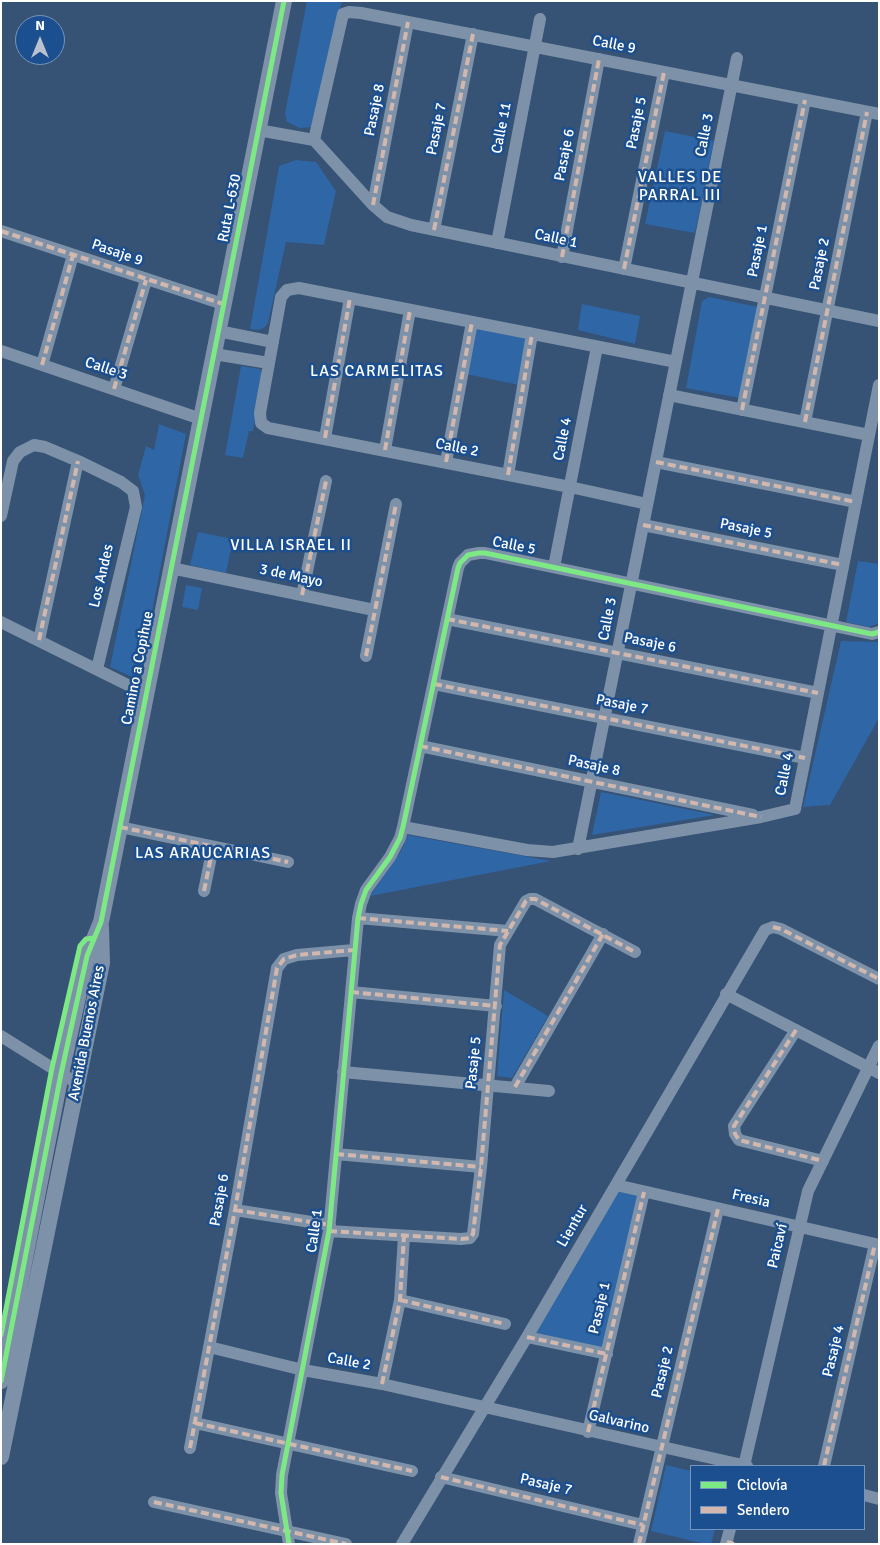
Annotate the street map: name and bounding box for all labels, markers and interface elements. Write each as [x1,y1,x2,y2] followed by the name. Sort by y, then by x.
[15,15,65,65] north arrow
[35,17,45,34] text: N
[591,32,637,58] street label: Calle 9
[361,82,389,138] street label: Pasaje 8
[623,95,651,151] street label: Pasaje 5
[423,101,451,157] street label: Pasaje 7
[488,101,516,155] street label: Calle 11
[692,112,718,158] street label: Calle 3
[551,127,579,183] street label: Pasaje 6
[637,168,723,206] district label: VALLES DE PARRAL III
[215,172,245,244] street label: Ruta L-630
[744,223,772,279] street label: Pasaje 1
[533,226,579,252] street label: Calle 1
[89,236,145,270] street label: Pasaje 9
[806,236,834,292] street label: Pasaje 2
[82,354,130,384] street label: Calle 3
[308,362,446,382] district label: LAS CARMELITAS
[550,416,576,462] street label: Calle 4
[434,435,480,461] street label: Calle 2
[718,515,774,543] street label: Pasaje 5
[491,533,537,559] street label: Calle 5
[228,536,354,556] district label: VILLA ISRAEL II
[86,543,118,609] street label: Los Andes
[258,561,324,591] street label: 3 de Mayo
[595,596,621,642] street label: Calle 3
[118,610,158,726] street label: Camino a Copihue
[622,629,678,657] street label: Pasaje 6
[594,691,650,719] street label: Pasaje 7
[772,751,798,797] street label: Calle 4
[566,752,622,780] street label: Pasaje 8
[133,844,273,864] district label: LAS ARAUCARIAS
[65,964,109,1102] street label: Avenida Buenos Aires
[462,1036,486,1090] street label: Pasaje 5
[207,1172,233,1228] street label: Pasaje 6
[730,1186,772,1212] street label: Fresia
[554,1201,592,1251] street label: Lientur
[303,1208,327,1254] street label: Calle 1
[764,1222,792,1270] street label: Paicaví
[585,1280,615,1336] street label: Pasaje 1
[819,1323,849,1379] street label: Pasaje 4
[648,1344,678,1400] street label: Pasaje 2
[326,1349,372,1375] street label: Calle 2
[587,1406,651,1438] street label: Galvarino
[690,1465,865,1530] legend
[518,1470,574,1500] street label: Pasaje 7
[737,1476,788,1494] text: Ciclovía
[737,1501,790,1519] text: Sendero

